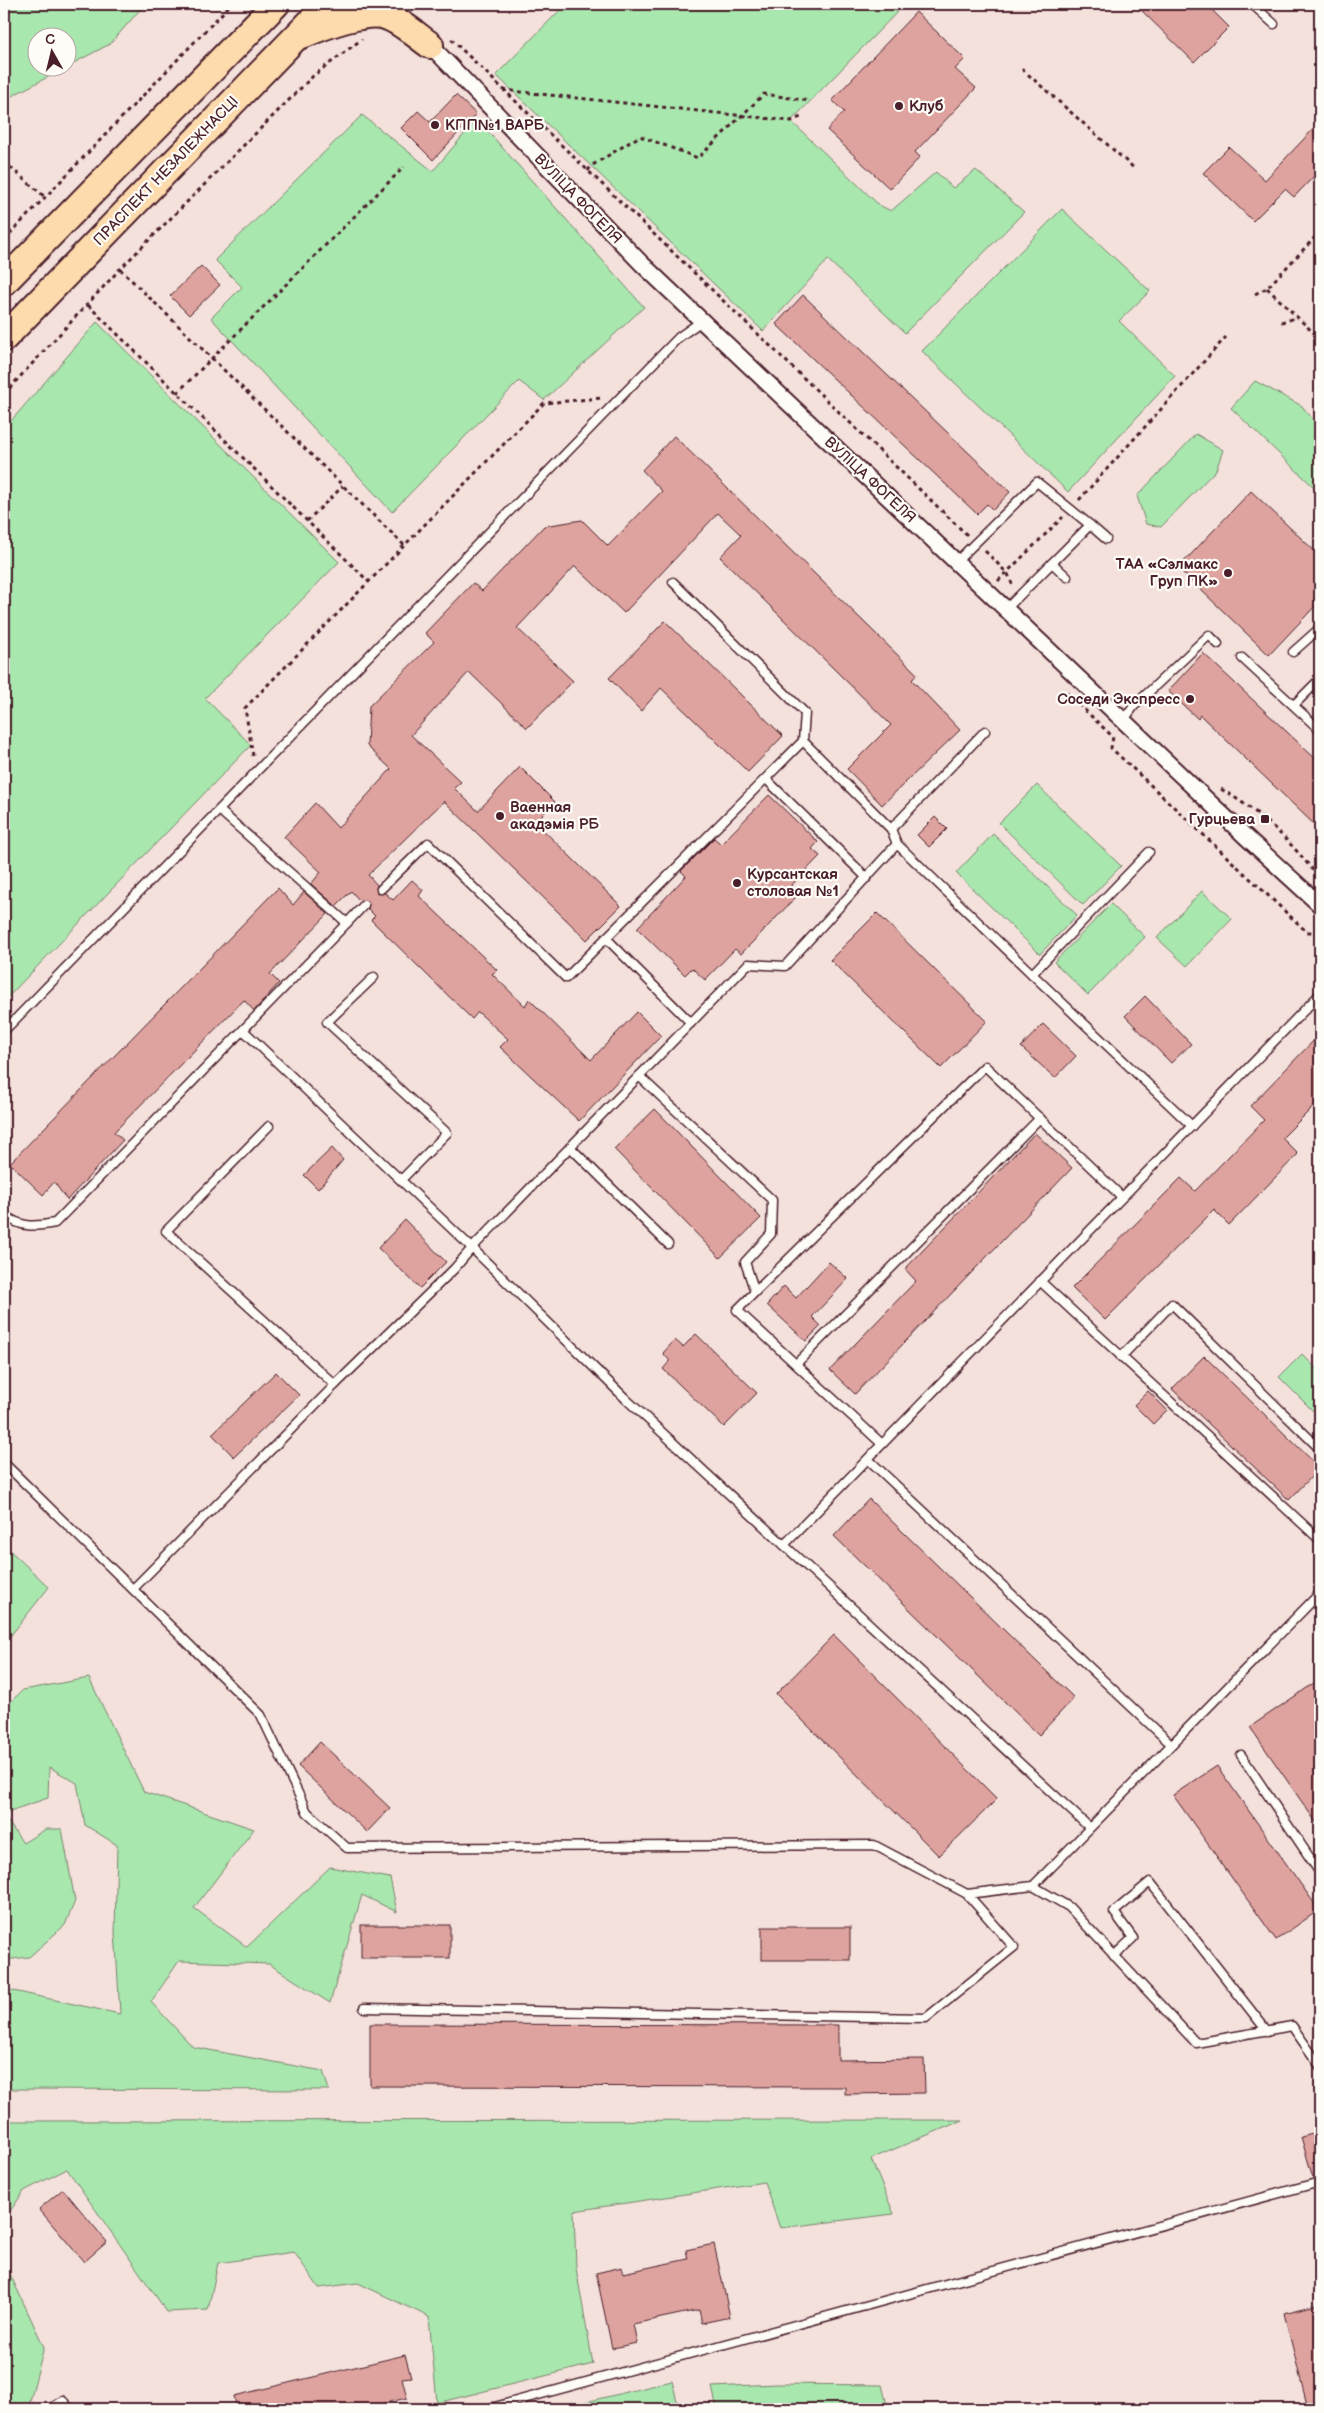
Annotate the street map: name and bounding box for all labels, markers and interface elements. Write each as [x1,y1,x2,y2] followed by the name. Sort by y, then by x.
[28,28,78,78] north arrow
[44,30,57,49] text: С
[89,92,243,250] street label: ПРАСПЕКТ НЕЗАЛЕЖНАСЦІ
[909,97,944,116] place label: Клуб
[893,100,905,112] marker: Клуб
[445,116,544,135] place label: КПП№1 ВАРБ
[429,119,441,131] marker: КПП№1 ВАРБ
[530,150,626,248] street label: ВУЛІЦА ФОГЕЛЯ
[820,433,920,527] street label: ВУЛІЦА ФОГЕЛЯ
[1116,555,1218,591] place label: ТАА «Сэлмакс Груп ПК»
[1222,567,1234,579] marker: ТАА «Сэлмакс Груп ПК»
[1057,690,1180,709] place label: Соседи Экспресс
[1184,693,1196,705] marker: Соседи Экспресс
[510,798,599,834] place label: Ваенная акадэмія РБ
[494,810,506,822] marker: Ваенная акадэмія РБ
[1188,810,1255,829] place label: Гурцьева
[1259,813,1271,825] marker: Гурцьева
[747,865,839,901] place label: Курсантская столовая №1
[731,877,743,889] marker: Курсантская столовая №1

